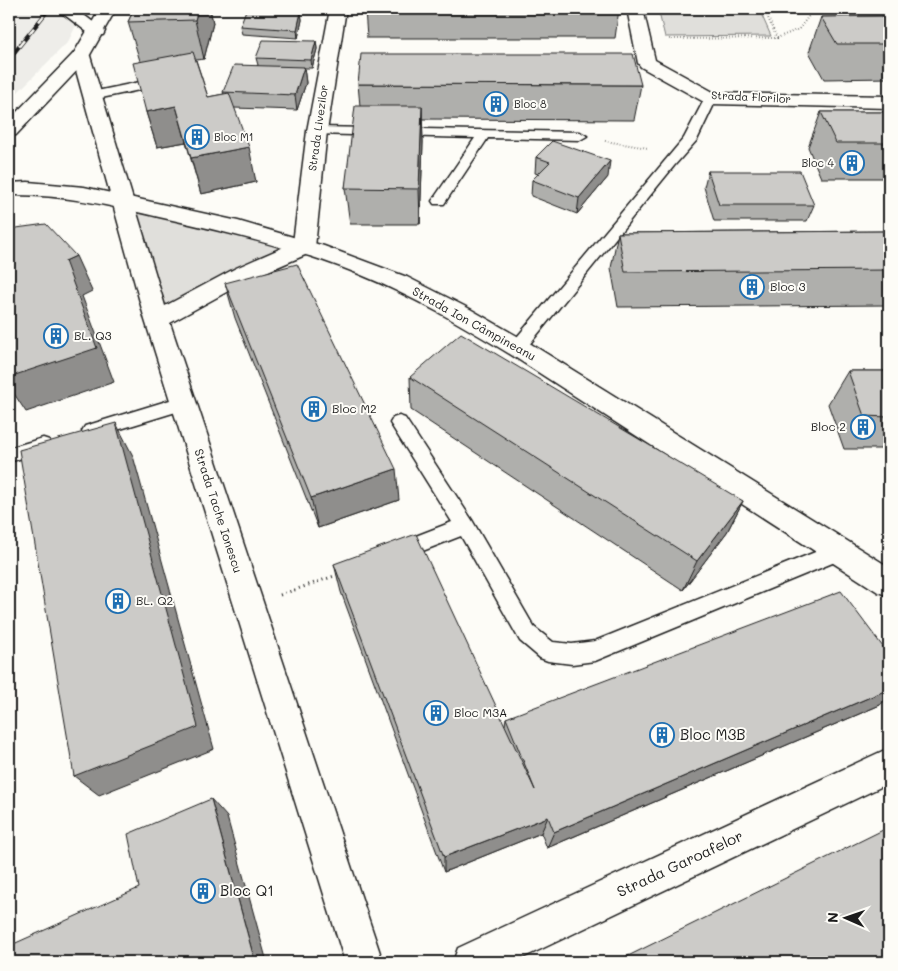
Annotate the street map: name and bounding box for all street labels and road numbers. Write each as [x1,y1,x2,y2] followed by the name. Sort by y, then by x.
[304,84,331,172] street label: Strada Livezilor
[711,87,791,106] street label: Strada Florilor
[410,282,539,364] street label: Strada Ion Câmpineanu
[191,447,247,575] street label: Strada Tache Ionescu
[613,825,746,901] street label: Strada Garoafelor

